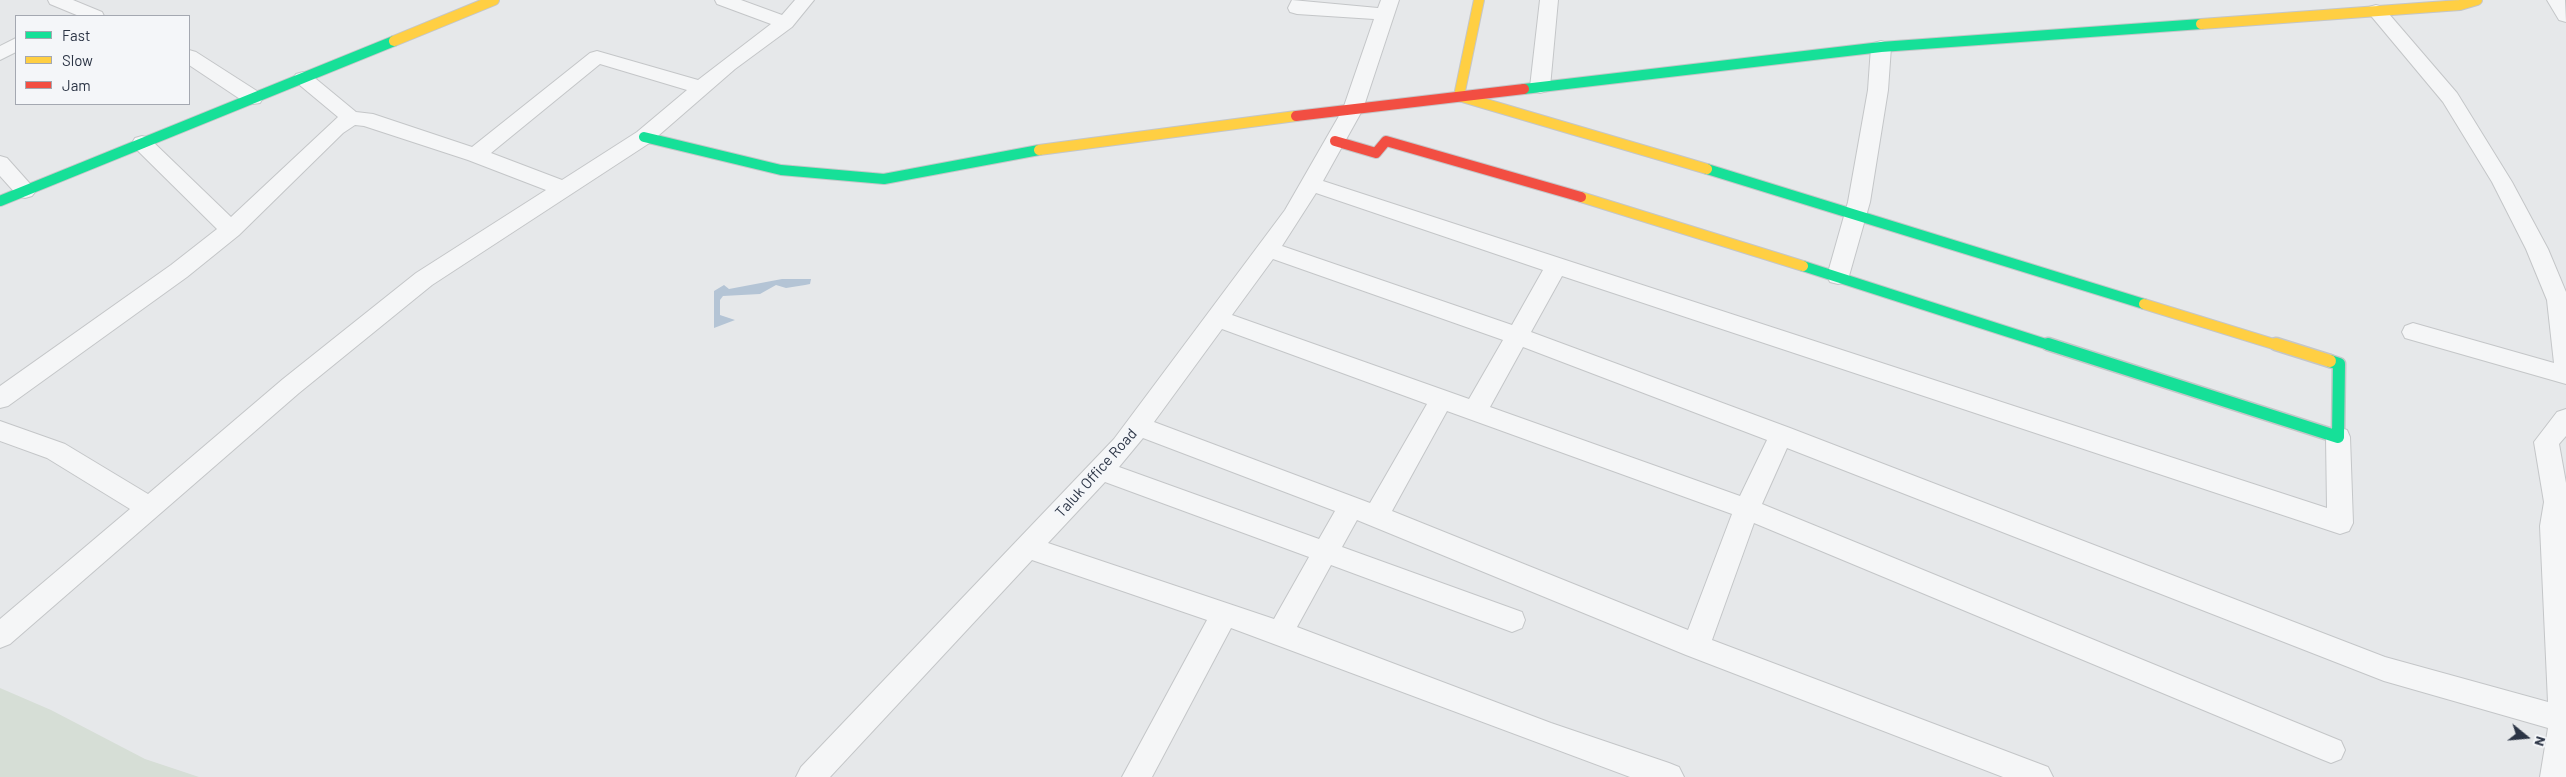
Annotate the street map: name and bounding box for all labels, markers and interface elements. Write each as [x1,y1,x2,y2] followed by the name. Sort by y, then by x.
[15,15,190,105] legend
[62,26,90,44] text: Fast
[62,51,93,69] text: Slow
[62,76,91,94] text: Jam
[1051,425,1141,521] street label: Taluk Office Road
[2501,712,2551,762] north arrow
[2531,735,2550,748] text: N

